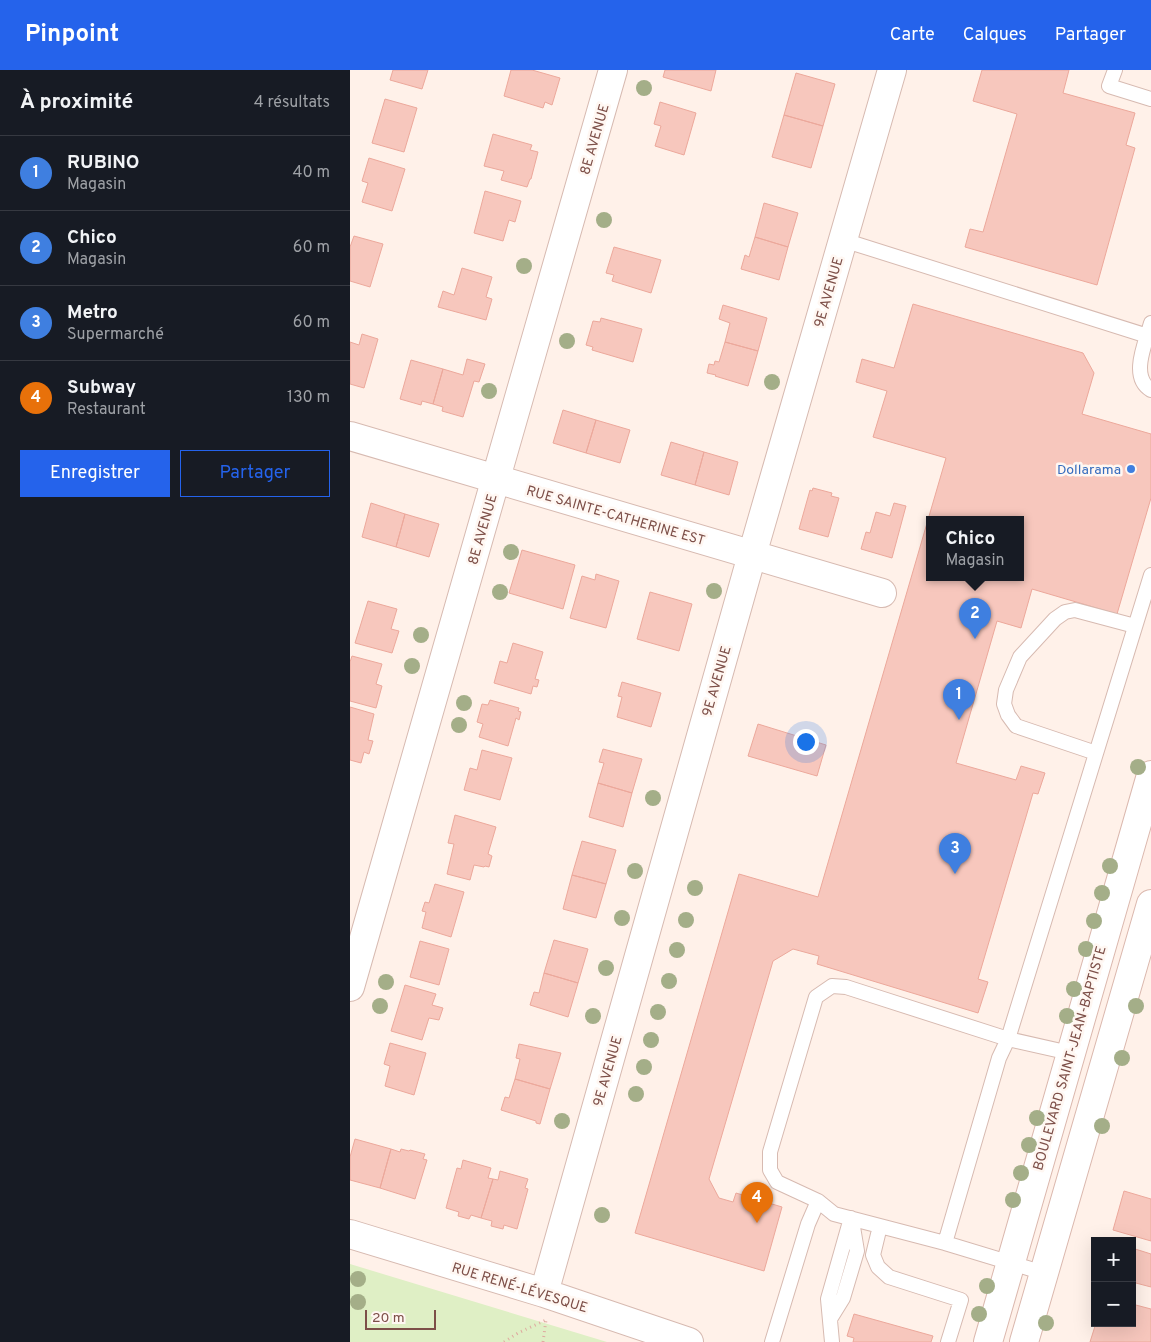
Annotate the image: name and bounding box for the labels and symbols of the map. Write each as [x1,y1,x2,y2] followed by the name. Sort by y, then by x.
[577,102,614,177] street label: 8E AVENUE
[811,255,848,330] street label: 9E AVENUE
[1057,462,1121,479] place label: Dollarama
[1125,463,1137,475] marker: Dollarama
[524,483,707,550] street label: RUE SAINTE-CATHERINE EST
[465,492,502,567] street label: 8E AVENUE
[959,598,991,639] pin: 2
[699,644,736,719] street label: 9E AVENUE
[943,679,975,720] pin: 1
[793,729,819,755] your location
[939,833,971,874] pin: 3
[1030,944,1111,1173] street label: BOULEVARD SAINT-JEAN-BAPTISTE
[590,1034,627,1109] street label: 9E AVENUE
[741,1182,773,1223] pin: 4
[450,1259,590,1317] street label: RUE RENÉ-LÉVESQUE
[365,1307,436,1330] scale bar

